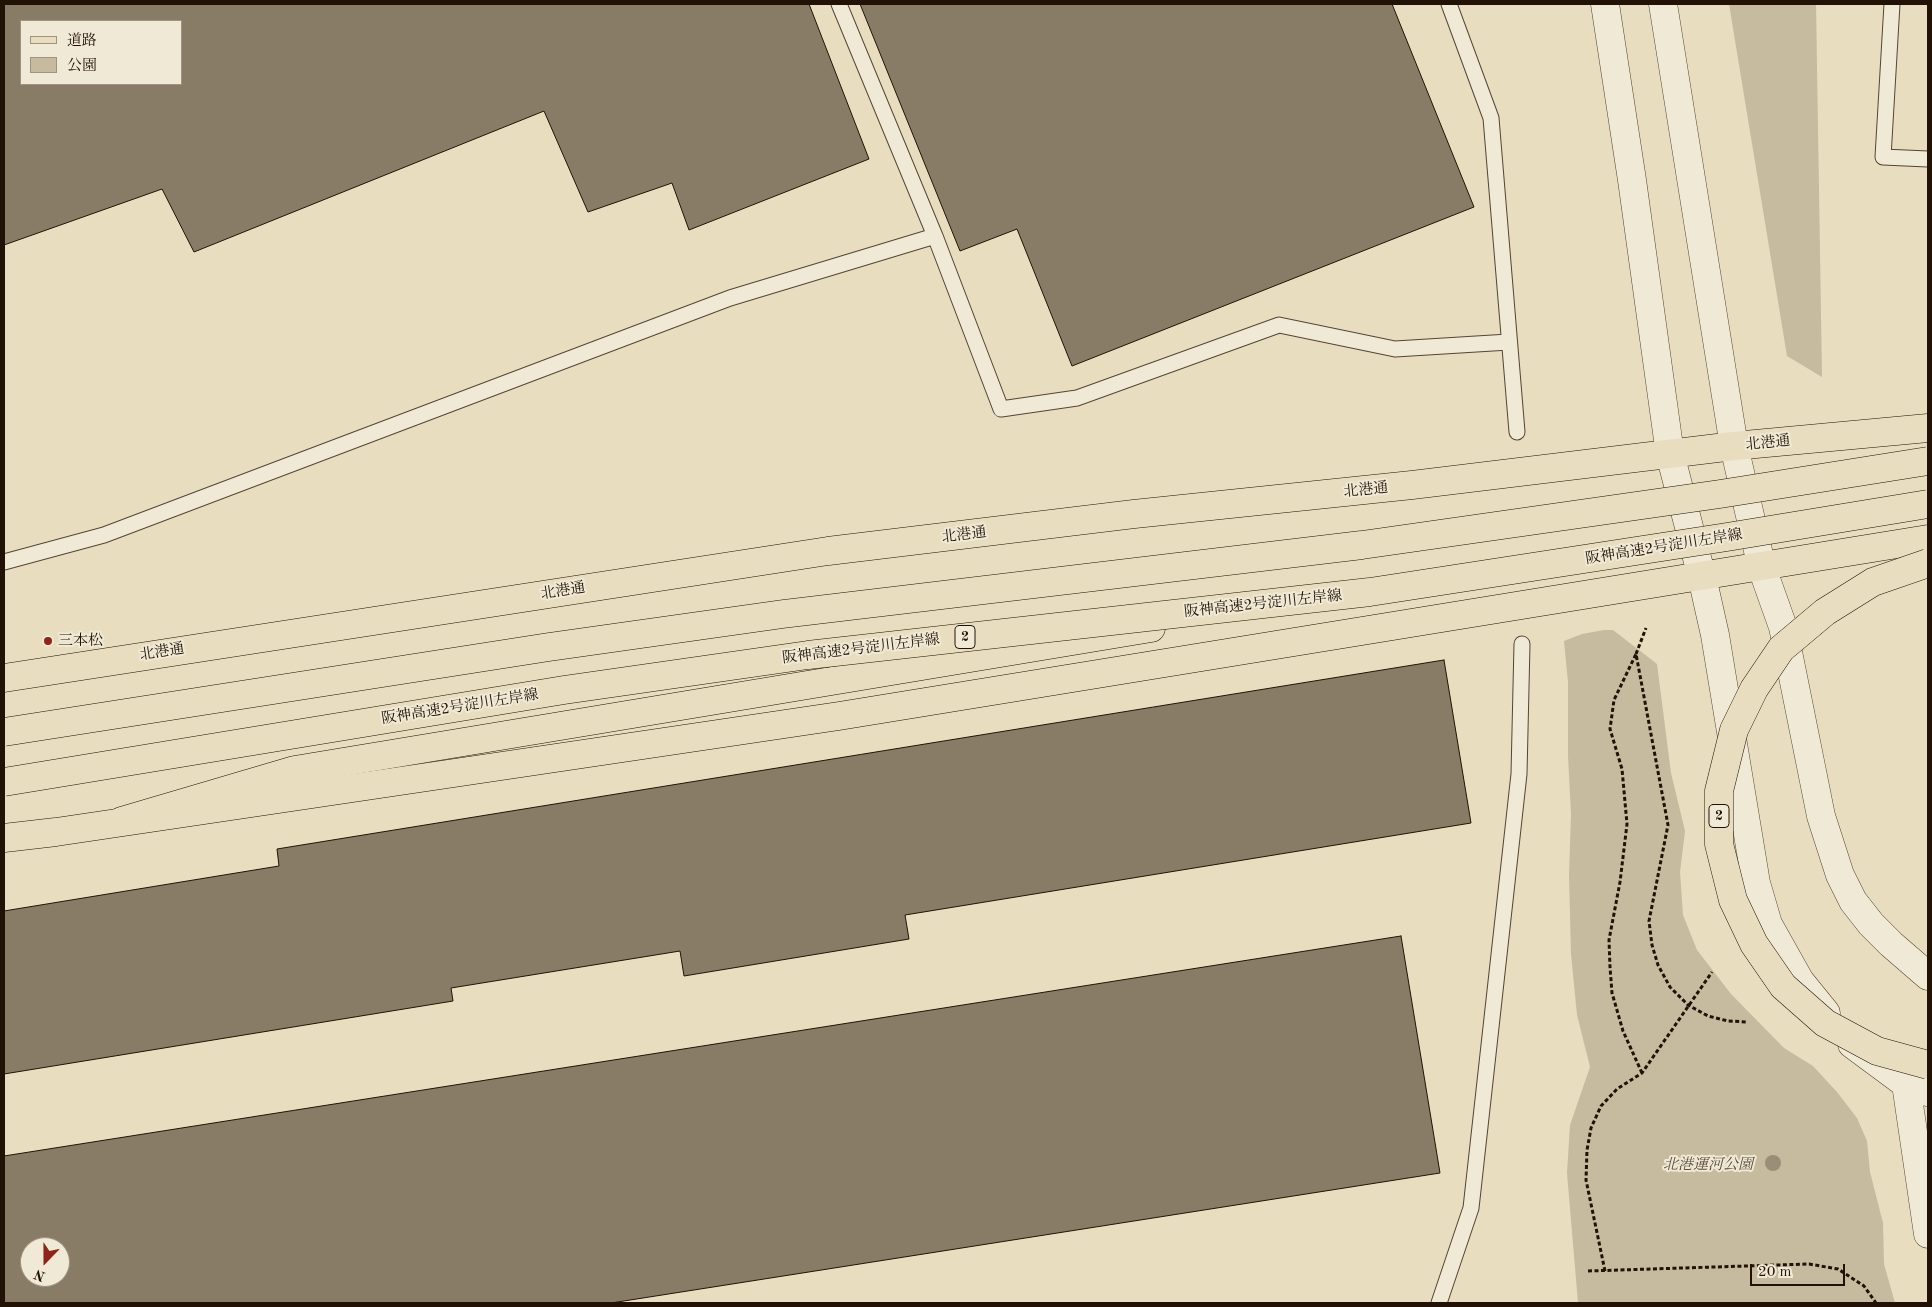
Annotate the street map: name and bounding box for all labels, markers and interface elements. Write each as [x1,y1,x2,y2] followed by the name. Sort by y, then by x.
[20,20,182,85] legend
[67,34,97,49] text: 道路
[67,59,97,74] text: 公園
[1745,432,1791,454] street label: 北港通
[1343,479,1389,501] street label: 北港通
[941,523,987,547] street label: 北港通
[1584,526,1744,568] street label: 阪神高速2号淀川左岸線
[539,579,587,603] street label: 北港通
[1183,587,1343,621] street label: 阪神高速2号淀川左岸線
[955,626,975,649] road number: 2
[781,630,941,668] street label: 阪神高速2号淀川左岸線
[58,632,103,650] place label: 三本松
[42,635,54,647] marker: 三本松
[138,640,186,664] street label: 北港通
[380,686,540,728] street label: 阪神高速2号淀川左岸線
[1709,804,1729,828] road number: 2
[1663,1156,1753,1174] park label: 北港運河公園
[20,1237,70,1287] north arrow
[1752,1254,1847,1286] scale bar
[1758,1265,1792,1280] text: 20 m
[32,1266,47,1283] text: N

